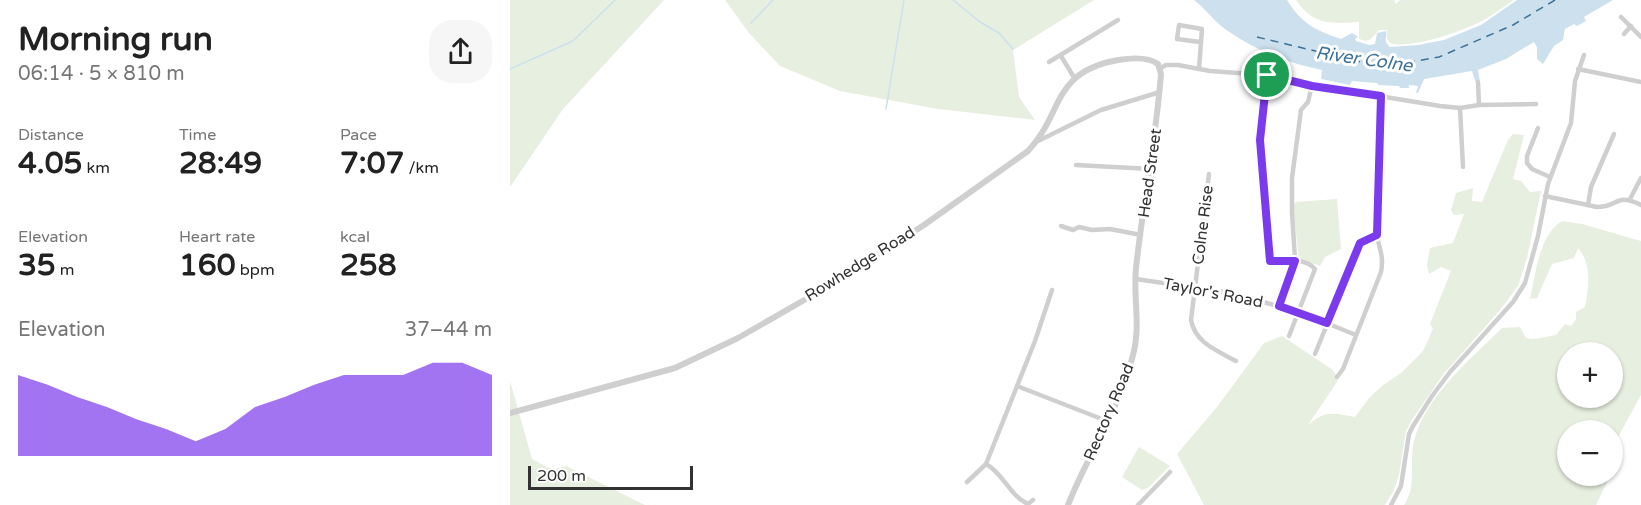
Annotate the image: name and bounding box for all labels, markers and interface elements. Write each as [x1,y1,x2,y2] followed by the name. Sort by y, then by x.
[18,20,213,59] text: Morning run
[429,20,492,83] button: share
[1314,41,1414,77] water label: River Colne
[1241,49,1292,100] pin
[1250,58,1283,91] icon: arrive
[18,62,185,86] text: 06:14 · 5 × 810 m
[18,125,84,145] text: Distance
[179,125,216,145] text: Time
[340,125,377,145] text: Pace
[1134,127,1166,219] street label: Head Street
[18,145,82,182] text: 4.05
[179,145,262,182] text: 28:49
[340,145,404,182] text: 7:07
[82,158,110,178] text: km
[404,158,439,178] text: /km
[1188,184,1218,266] street label: Colne Rise
[801,222,919,306] street label: Rowhedge Road
[18,227,88,247] text: Elevation
[179,227,255,247] text: Heart rate
[340,227,370,247] text: kcal
[18,247,56,284] text: 35
[179,247,236,284] text: 160
[340,247,397,284] text: 258
[56,260,75,280] text: m
[236,260,275,280] text: bpm
[1161,274,1265,312] street label: Taylor's Road
[18,318,105,342] text: Elevation
[405,318,492,342] text: 37–44 m
[1557,342,1623,486] map controls
[1557,342,1623,408] button: +
[1080,360,1138,464] street label: Rectory Road
[1557,420,1623,486] button: −
[528,463,693,490] scale bar
[537,466,586,486] text: 200 m

